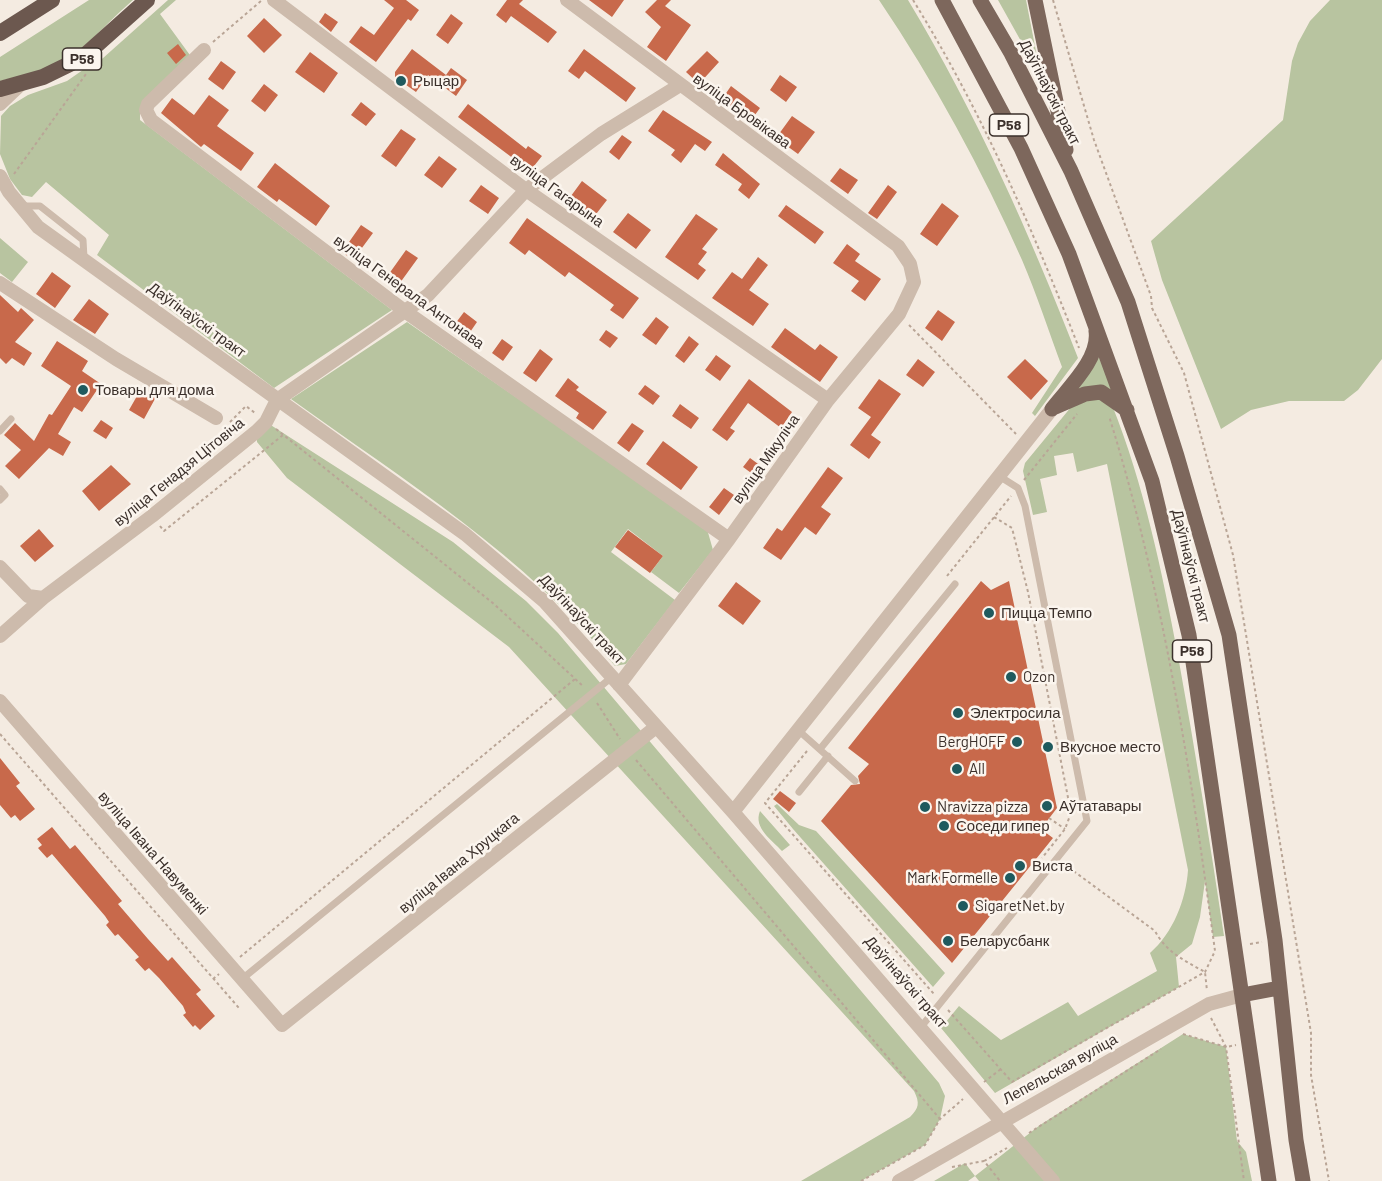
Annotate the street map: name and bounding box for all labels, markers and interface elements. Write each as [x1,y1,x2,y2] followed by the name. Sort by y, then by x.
[1016,36,1084,148] street label: Даўгінаўскі тракт
[62,48,101,70] road number: Р58
[690,70,794,152] street label: вуліца Бровікава
[413,72,459,90] place label: Рыцар
[394,74,408,88] marker: Рыцар
[990,114,1028,136] road number: Р58
[507,151,607,231] street label: вуліца Гагарына
[330,231,488,353] street label: вуліца Генерала Антонава
[145,278,249,362] street label: Даўгінаўскі тракт
[95,381,214,399] place label: Товары для дома
[76,383,90,397] marker: Товары для дома
[729,411,803,507] street label: вуліца Мікуліча
[110,414,248,530] street label: вуліца Генадзя Цітовіча
[1168,507,1214,625] street label: Даўгінаўскі тракт
[536,570,628,668] street label: Даўгінаўскі тракт
[1001,604,1092,622] place label: Пицца Темпо
[982,606,996,620] marker: Пицца Темпо
[1172,640,1212,662] road number: Р58
[1023,668,1055,686] place label: Ozon
[1004,670,1018,684] marker: Ozon
[970,704,1061,722] place label: Электросила
[951,706,965,720] marker: Электросила
[938,733,1005,751] place label: BergHOFF
[1010,735,1024,749] marker: BergHOFF
[1060,738,1161,756] place label: Вкусное место
[1041,740,1055,754] marker: Вкусное место
[969,760,985,778] place label: All
[950,762,964,776] marker: All
[94,788,212,918] street label: вуліца Івана Навуменкі
[1059,797,1142,815] place label: Аўтатавары
[937,798,1028,816] place label: Nravizza pizza
[1040,799,1054,813] marker: Аўтатавары
[918,800,932,814] marker: Nravizza pizza
[395,809,523,917] street label: вуліца Івана Хруцкага
[956,817,1049,835] place label: Соседи гипер
[937,819,951,833] marker: Соседи гипер
[1032,857,1073,875] place label: Виста
[1013,859,1027,873] marker: Виста
[907,869,998,887] place label: Mark Formelle
[1003,871,1017,885] marker: Mark Formelle
[975,897,1065,915] place label: SigaretNet.by
[956,899,970,913] marker: SigaretNet.by
[861,932,951,1032] street label: Даўгінаўскі тракт
[960,932,1049,950] place label: Беларусбанк
[941,934,955,948] marker: Беларусбанк
[999,1030,1121,1108] street label: Лепельская вуліца

